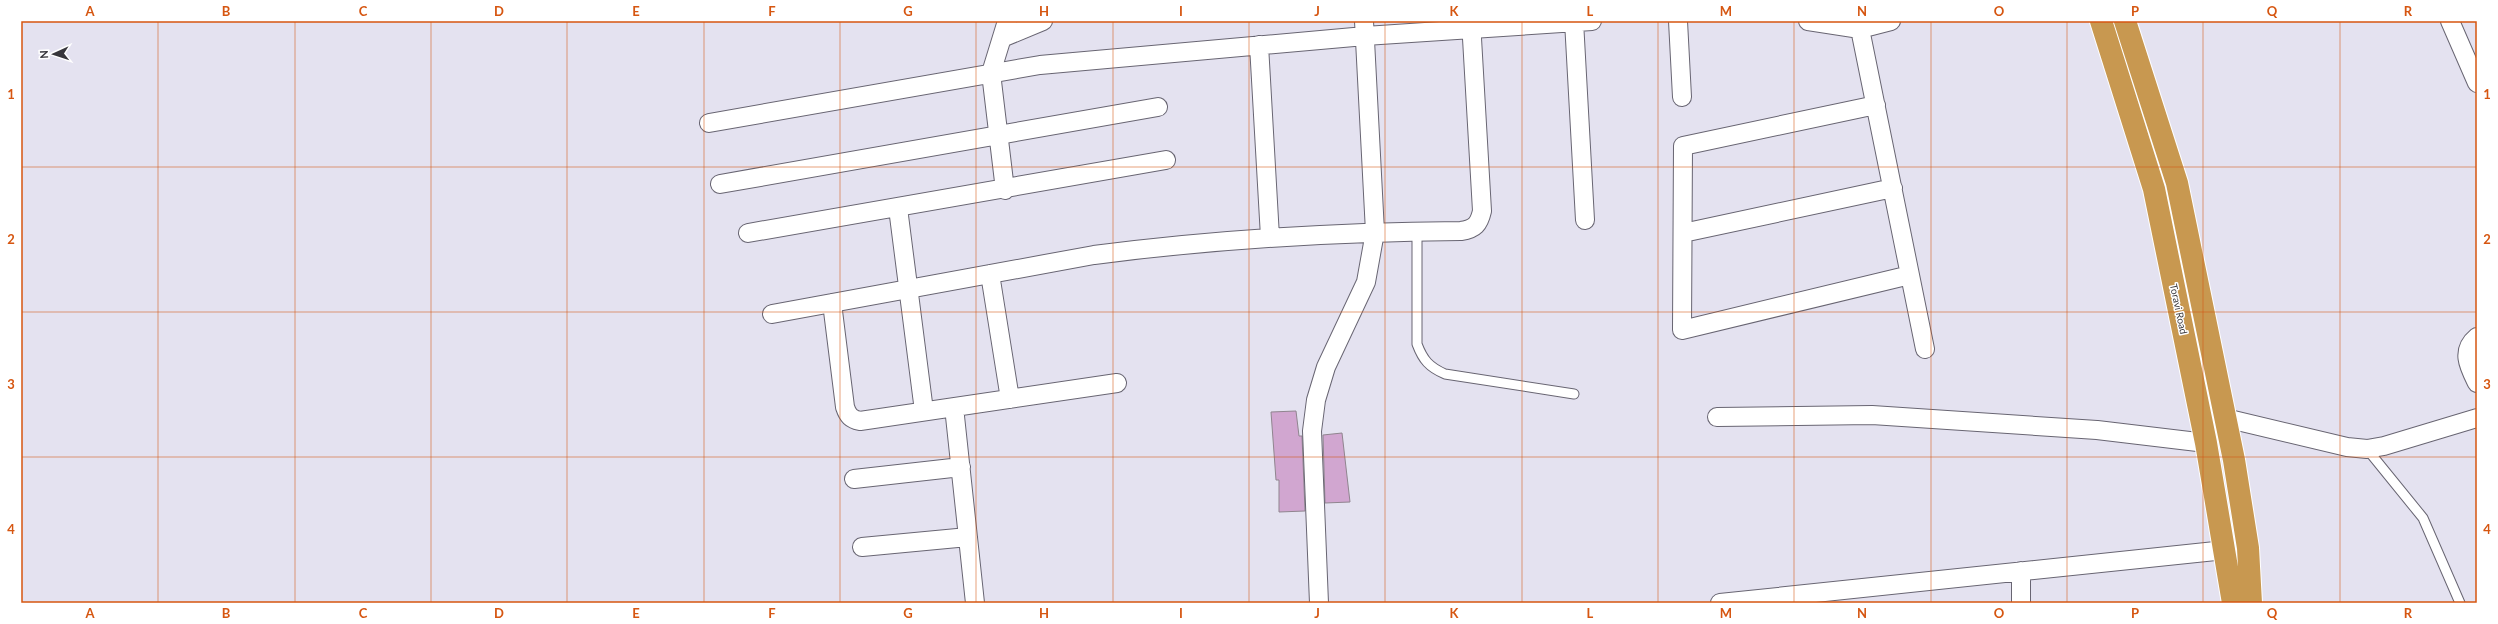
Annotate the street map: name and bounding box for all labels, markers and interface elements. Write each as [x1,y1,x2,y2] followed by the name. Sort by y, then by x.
[84,3,95,19] text: A
[222,3,231,19] text: B
[359,3,368,19] text: C
[494,3,504,19] text: D
[632,3,640,19] text: E
[768,3,776,19] text: F
[903,3,913,19] text: G
[1039,3,1049,19] text: H
[1179,3,1183,19] text: I
[1314,3,1320,19] text: J
[1450,3,1460,19] text: K
[1587,3,1594,19] text: L
[1720,3,1732,19] text: M
[1857,3,1867,19] text: N
[1994,3,2005,19] text: O
[2131,3,2139,19] text: P
[2267,3,2278,19] text: Q
[2404,3,2413,19] text: R
[34,34,74,74] north arrow
[37,50,50,59] text: N
[7,86,15,102] text: 1
[2483,86,2491,102] text: 1
[7,231,15,247] text: 2
[2483,231,2491,247] text: 2
[2168,283,2190,335] street label: Toravi Road
[7,376,15,392] text: 3
[2483,376,2491,392] text: 3
[7,521,15,537] text: 4
[2483,521,2491,537] text: 4
[84,605,95,621] text: A
[222,605,231,621] text: B
[359,605,368,621] text: C
[494,605,504,621] text: D
[632,605,640,621] text: E
[768,605,776,621] text: F
[903,605,913,621] text: G
[1039,605,1049,621] text: H
[1179,605,1183,621] text: I
[1314,605,1320,621] text: J
[1450,605,1460,621] text: K
[1587,605,1594,621] text: L
[1720,605,1732,621] text: M
[1857,605,1867,621] text: N
[1994,605,2005,621] text: O
[2131,605,2139,621] text: P
[2267,605,2278,621] text: Q
[2404,605,2413,621] text: R

